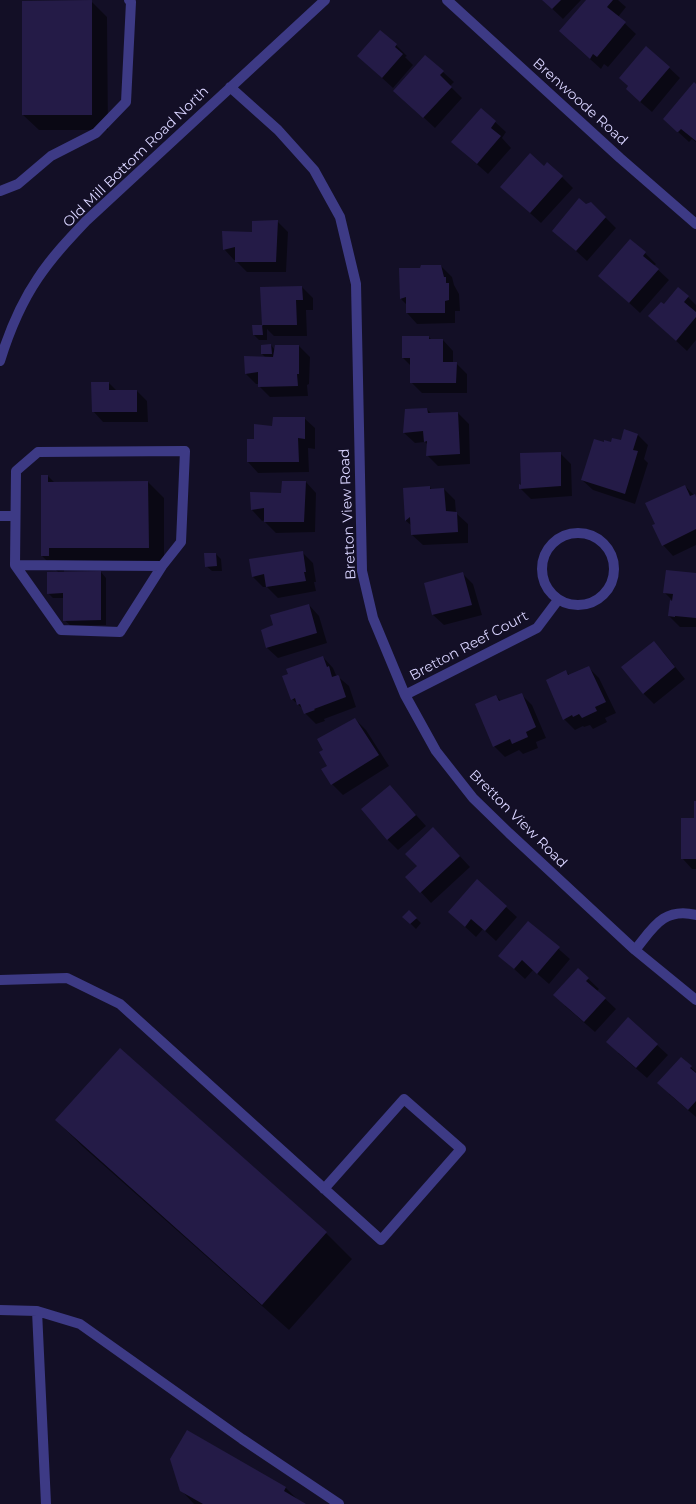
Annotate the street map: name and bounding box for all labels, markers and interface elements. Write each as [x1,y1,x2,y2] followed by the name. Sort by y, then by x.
[529,55,631,149] street label: Brenwoode Road
[60,83,212,231] street label: Old Mill Bottom Road North
[336,448,360,580] street label: Bretton View Road
[407,608,531,684] street label: Bretton Reef Court
[466,767,570,871] street label: Bretton View Road

